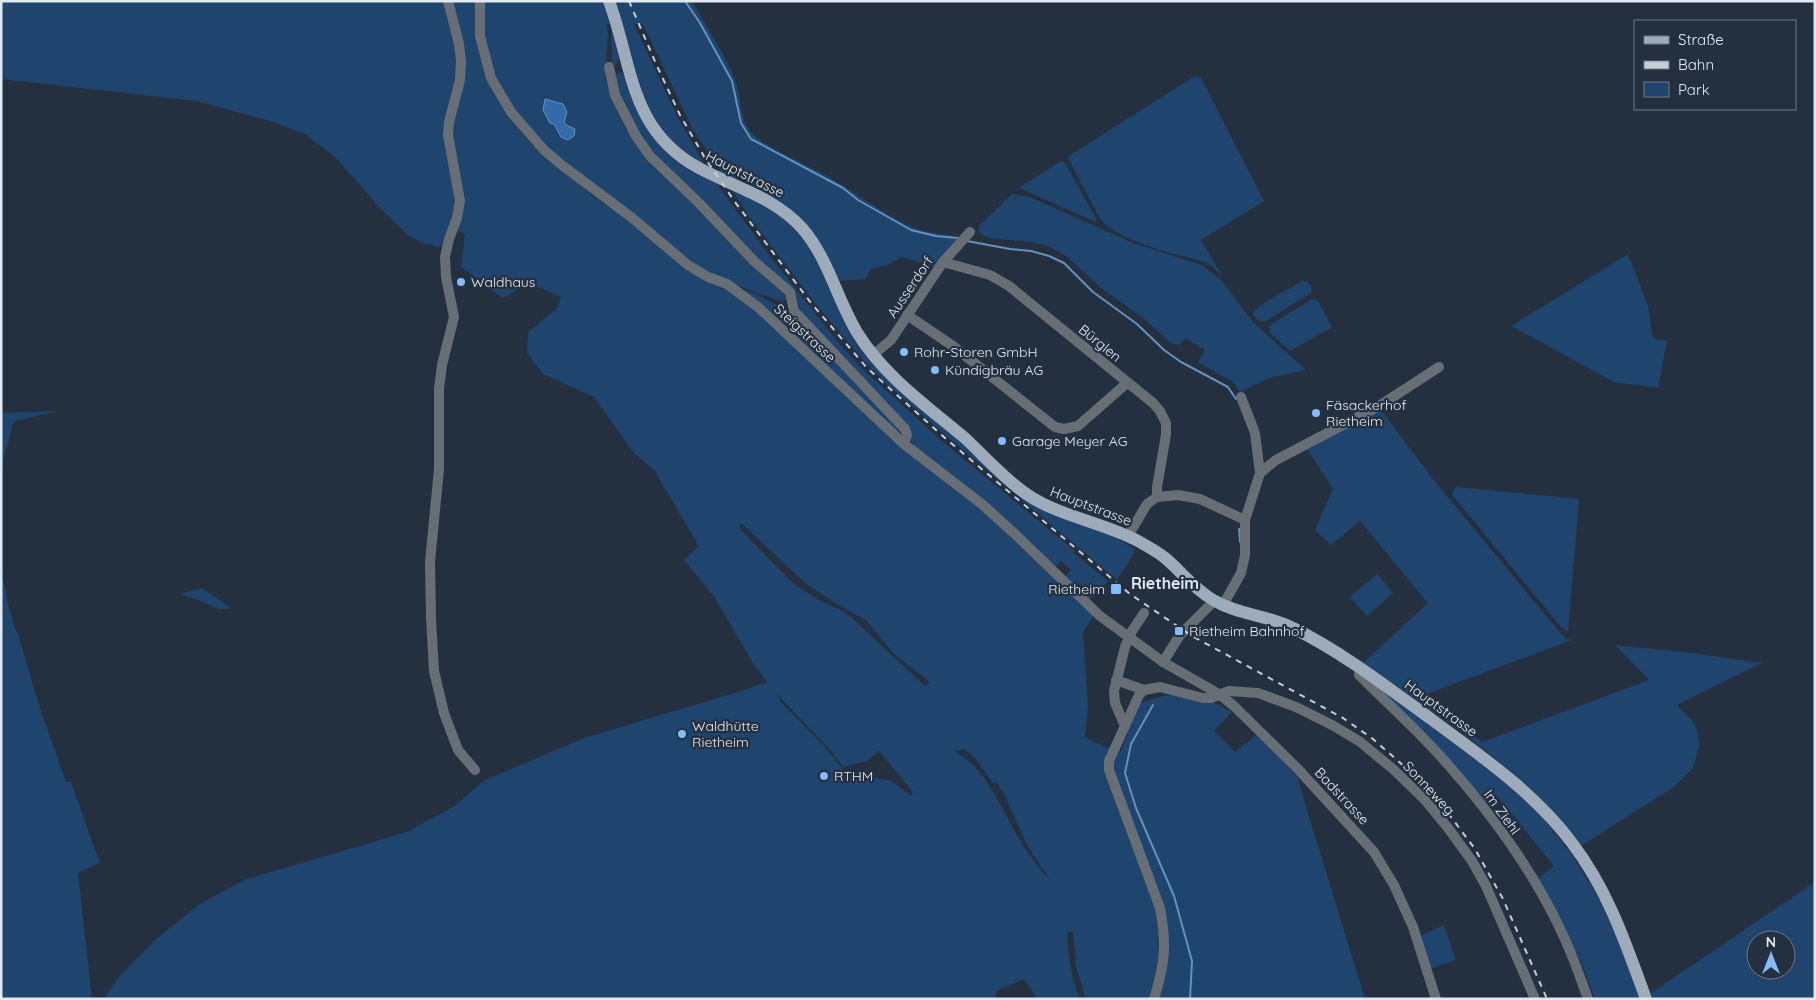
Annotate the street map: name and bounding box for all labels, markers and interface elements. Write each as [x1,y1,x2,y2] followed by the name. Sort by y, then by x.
[1634,20,1796,110] legend
[1678,30,1724,49] text: Straße
[1678,55,1714,74] text: Bahn
[1678,80,1710,99] text: Park
[703,146,787,202] street label: Hauptstrasse
[883,253,937,321] street label: Ausserdorf
[471,273,535,291] place label: Waldhaus
[455,276,467,288] marker: Waldhaus
[770,300,840,366] street label: Steigstrasse
[1075,320,1125,366] street label: Bürglen
[914,343,1038,361] place label: Rohr-Storen GmbH
[898,346,910,358] marker: Rohr-Storen GmbH
[945,361,1043,379] place label: Kündigbräu AG
[929,364,941,376] marker: Kündigbräu AG
[1326,396,1406,430] place label: Fäsackerhof Rietheim
[1310,407,1322,419] marker: Fäsackerhof Rietheim
[1012,432,1127,450] place label: Garage Meyer AG
[996,435,1008,447] marker: Garage Meyer AG
[1048,482,1134,530] street label: Hauptstrasse
[1131,573,1199,593] district label: Rietheim
[1048,580,1105,598] place label: Rietheim
[1109,582,1123,596] marker: Rietheim
[1189,622,1305,640] place label: Rietheim Bahnhof
[1173,625,1185,637] marker: Rietheim Bahnhof
[1401,675,1481,741] street label: Hauptstrasse
[692,717,759,751] place label: Waldhütte Rietheim
[676,728,688,740] marker: Waldhütte Rietheim
[1399,757,1459,819] street label: Sonneweg
[1311,763,1373,829] street label: Badstrasse
[834,767,873,785] place label: RTHM
[818,770,830,782] marker: RTHM
[1480,786,1524,838] street label: Im Ziehl
[1746,930,1796,980] north arrow
[1766,933,1776,951] text: N

